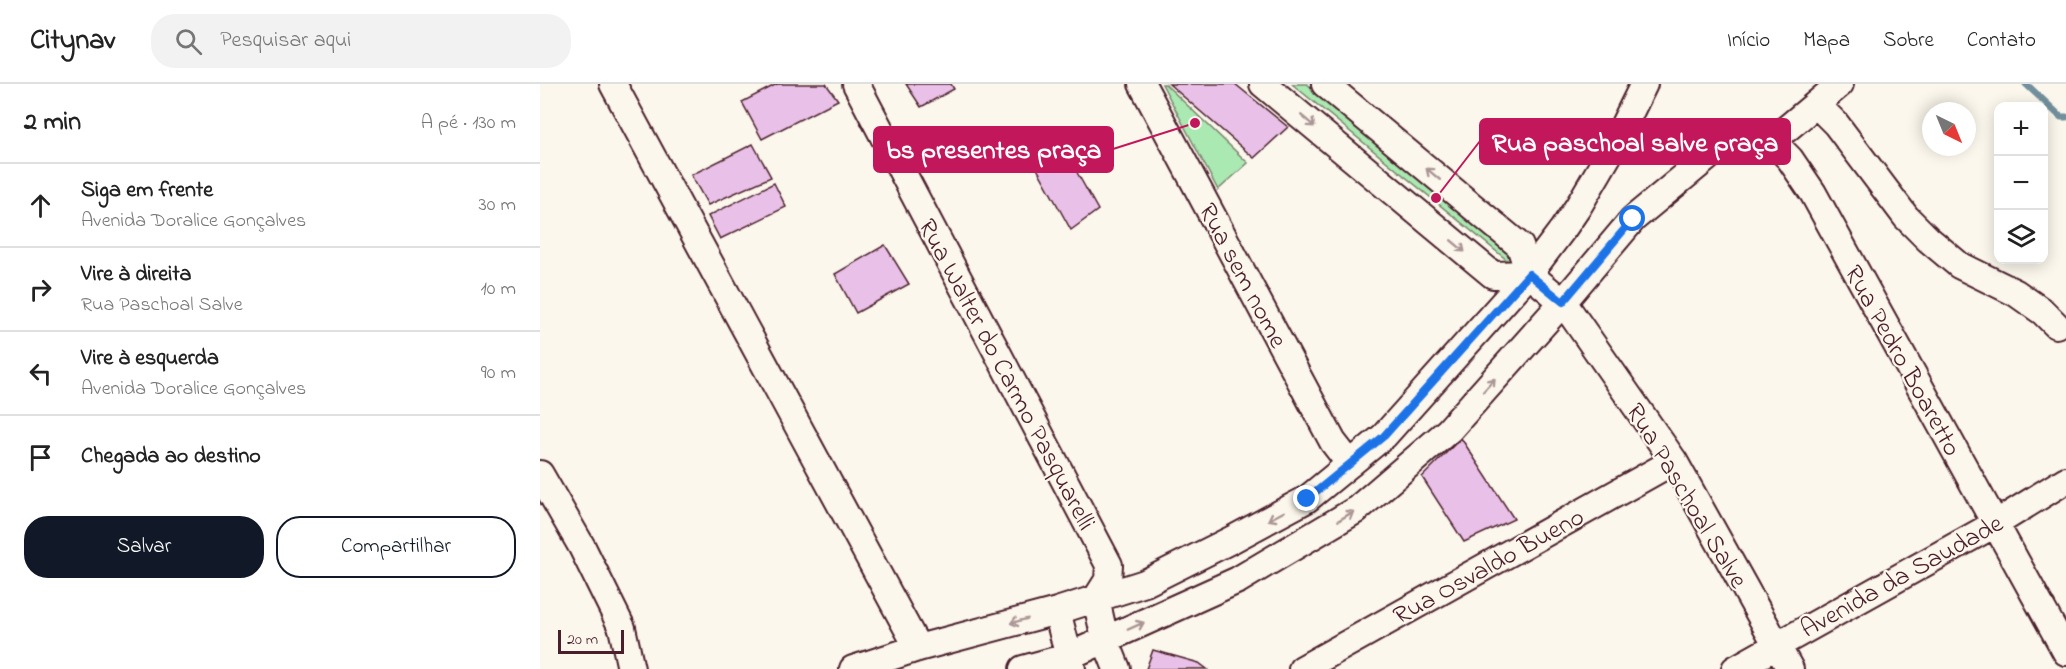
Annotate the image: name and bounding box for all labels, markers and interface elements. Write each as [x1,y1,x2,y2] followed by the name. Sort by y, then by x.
[151,14,571,68] search box
[30,21,115,62] text: Citynav
[172,25,205,58] icon: search
[220,25,351,57] text: Pesquisar aqui
[1727,26,1770,56] text: Início
[1803,26,1850,56] text: Mapa
[1883,26,1934,56] text: Sobre
[1967,26,2036,56] text: Contato
[1922,102,1976,156] north arrow
[1994,102,2048,264] map controls
[1994,102,2048,156] button: +
[24,104,81,142] text: 2 min
[421,109,516,138] text: A pé · 130 m
[1300,115,1316,128] one-way arrow
[1480,119,1790,164] callout: Rua paschoal salve praça
[1492,125,1778,164] text: Rua paschoal salve praça
[874,127,1113,172] callout: bs presentes praça
[887,132,1101,171] text: bs presentes praça
[1994,156,2048,210] button: −
[1426,167,1441,181] one-way arrow
[81,175,213,207] text: Siga em frente
[24,189,57,222] icon: ahead
[479,191,516,220] text: 30 m
[1187,197,1296,356] street label: Rua sem nome
[1619,205,1645,231] route start
[81,207,306,236] text: Avenida Doralice Gonçalves
[1994,210,2048,264] button: layers
[907,213,1104,538] street label: Rua Walter do Carmo Pasquarelli
[1450,239,1465,253] one-way arrow
[81,259,191,291] text: Vire à direita
[1833,259,1970,464] street label: Rua Pedro Boaretto
[24,273,57,306] icon: right
[480,275,516,304] text: 10 m
[81,291,243,320] text: Rua Paschoal Salve
[81,343,219,375] text: Vire à esquerda
[24,357,57,390] icon: left
[481,359,516,388] text: 90 m
[81,375,306,404] text: Avenida Doralice Gonçalves
[1482,378,1496,393] one-way arrow
[1615,397,1756,597] street label: Rua Paschoal Salve
[24,441,57,474] icon: arrive
[81,441,261,473] text: Chegada ao destino
[1293,485,1319,511] route end
[1387,499,1592,636] street label: Rua Osvaldo Bueno
[1794,506,2011,649] street label: Avenida da Saudade
[1268,510,1285,522] one-way arrow
[1337,510,1354,522] one-way arrow
[24,516,264,578] button: Salvar
[276,516,516,578] button: Compartilhar
[1010,616,1029,628] one-way arrow
[1127,619,1145,630] one-way arrow
[558,627,624,654] scale bar
[567,628,598,652] text: 20 m

